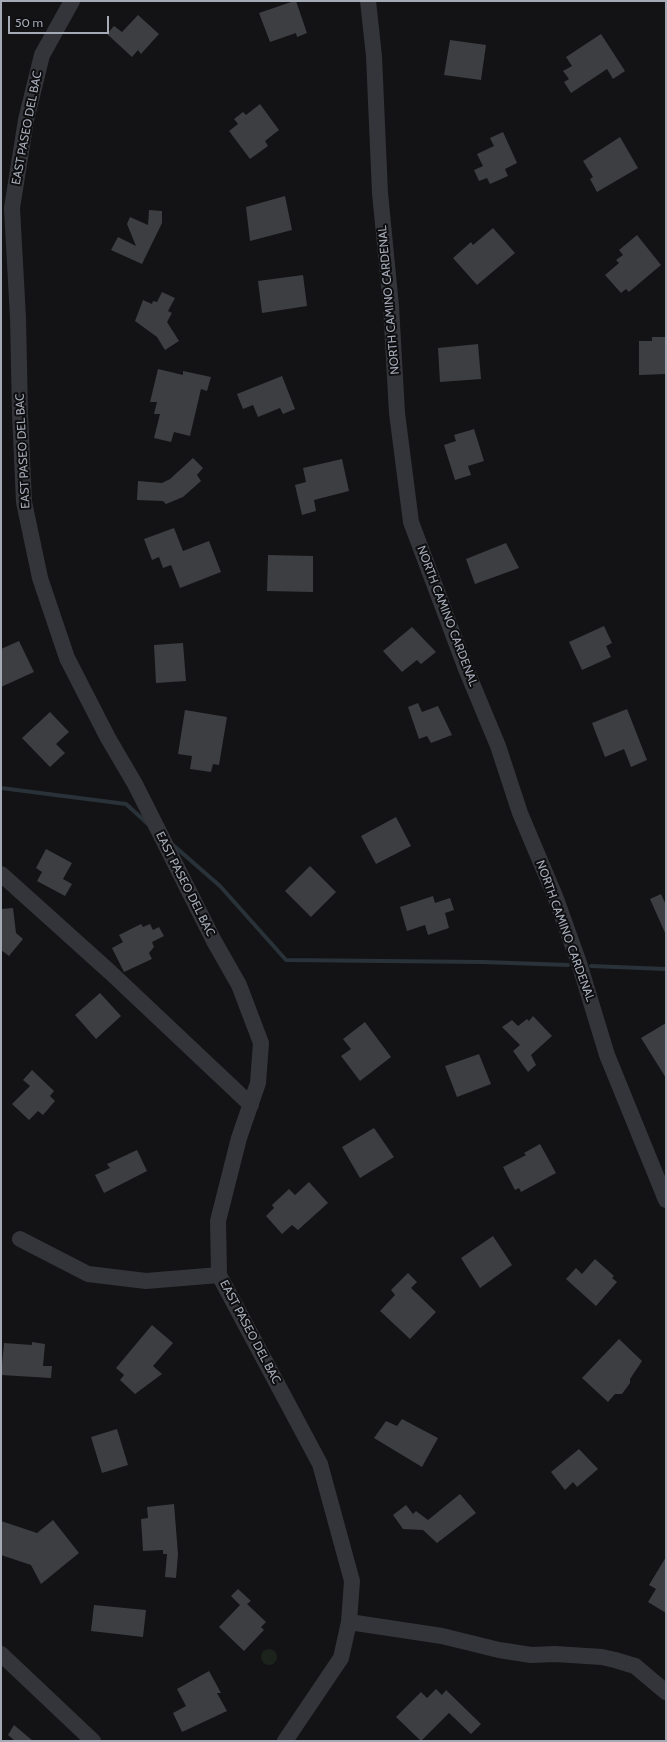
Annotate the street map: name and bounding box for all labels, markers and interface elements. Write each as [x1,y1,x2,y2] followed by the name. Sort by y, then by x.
[10,8,111,34] scale bar
[15,15,43,30] text: 50 m
[9,70,45,186] street label: EAST PASEO DEL BAC
[375,225,403,375] street label: NORTH CAMINO CARDENAL
[13,393,33,509] street label: EAST PASEO DEL BAC
[413,544,481,688] street label: NORTH CAMINO CARDENAL
[152,829,218,939] street label: EAST PASEO DEL BAC
[533,858,597,1004] street label: NORTH CAMINO CARDENAL
[217,1278,283,1386] street label: EAST PASEO DEL BAC

